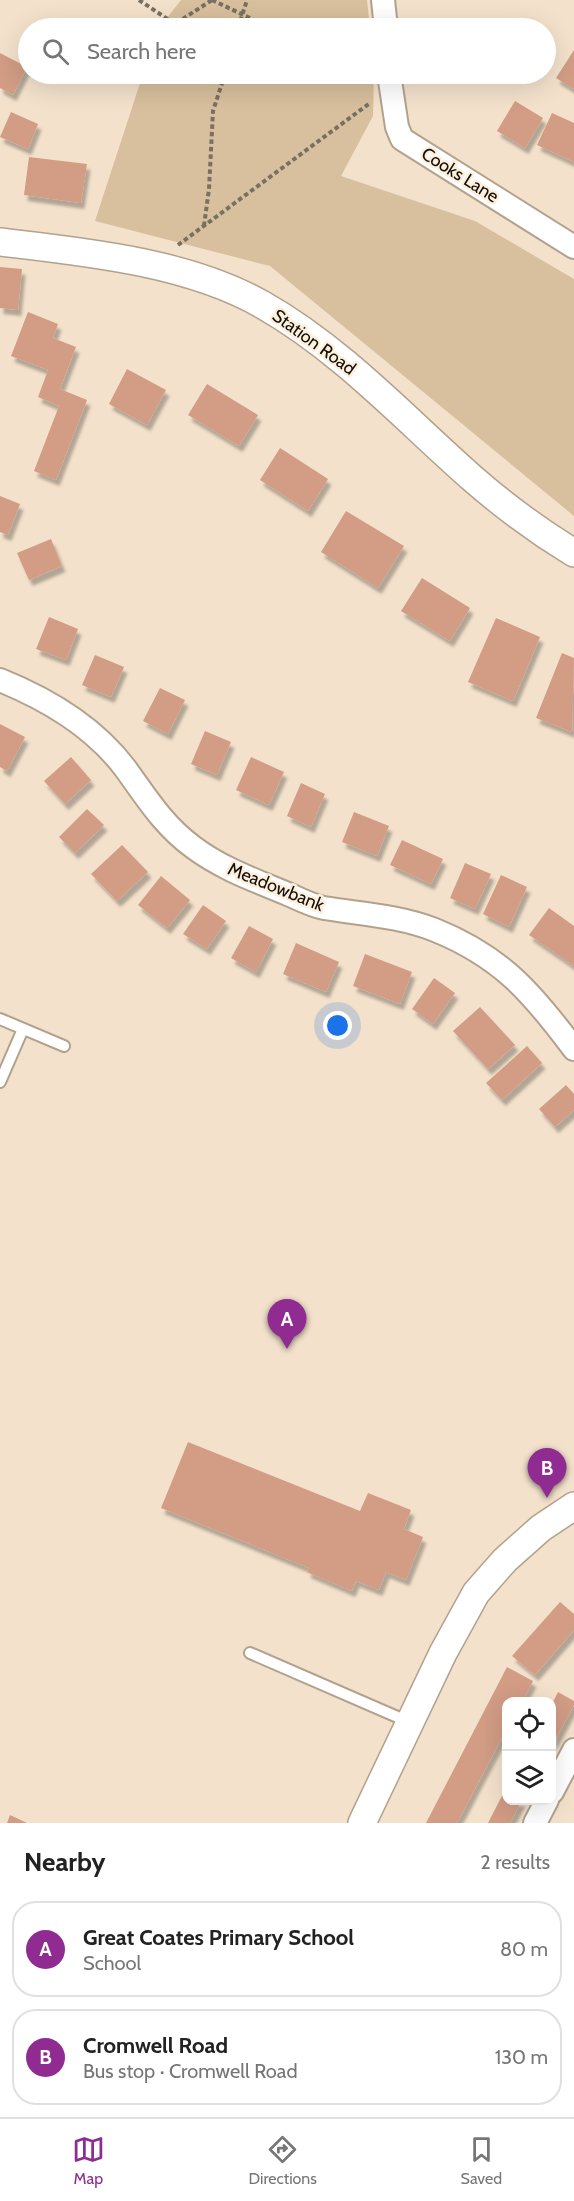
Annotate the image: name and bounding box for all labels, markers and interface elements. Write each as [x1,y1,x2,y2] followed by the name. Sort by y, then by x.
[18,18,556,84] search box
[39,35,72,68] icon: search
[87,38,196,65] text: Search here
[417,143,503,207] street label: Cooks Lane
[268,304,360,380] street label: Station Road
[225,858,328,917] street label: Meadowbank
[323,1011,352,1040] your location
[268,1300,306,1349] pin: A
[528,1448,566,1498] pin: B
[502,1697,556,1805] map controls
[502,1697,556,1751] button: locate
[502,1751,556,1805] button: layers
[24,1846,105,1878] text: Nearby
[480,1850,550,1874] text: 2 results
[83,1924,354,1951] text: Great Coates Primary School
[39,1937,52,1961] text: A
[500,1937,548,1961] text: 80 m
[83,1951,141,1975] text: School
[83,2032,228,2059] text: Cromwell Road
[39,2045,52,2069] text: B
[495,2045,548,2069] text: 130 m
[83,2059,298,2083] text: Bus stop · Cromwell Road
[72,2133,105,2188] tab: Map
[249,2133,317,2188] tab: Directions
[461,2133,502,2188] tab: Saved

